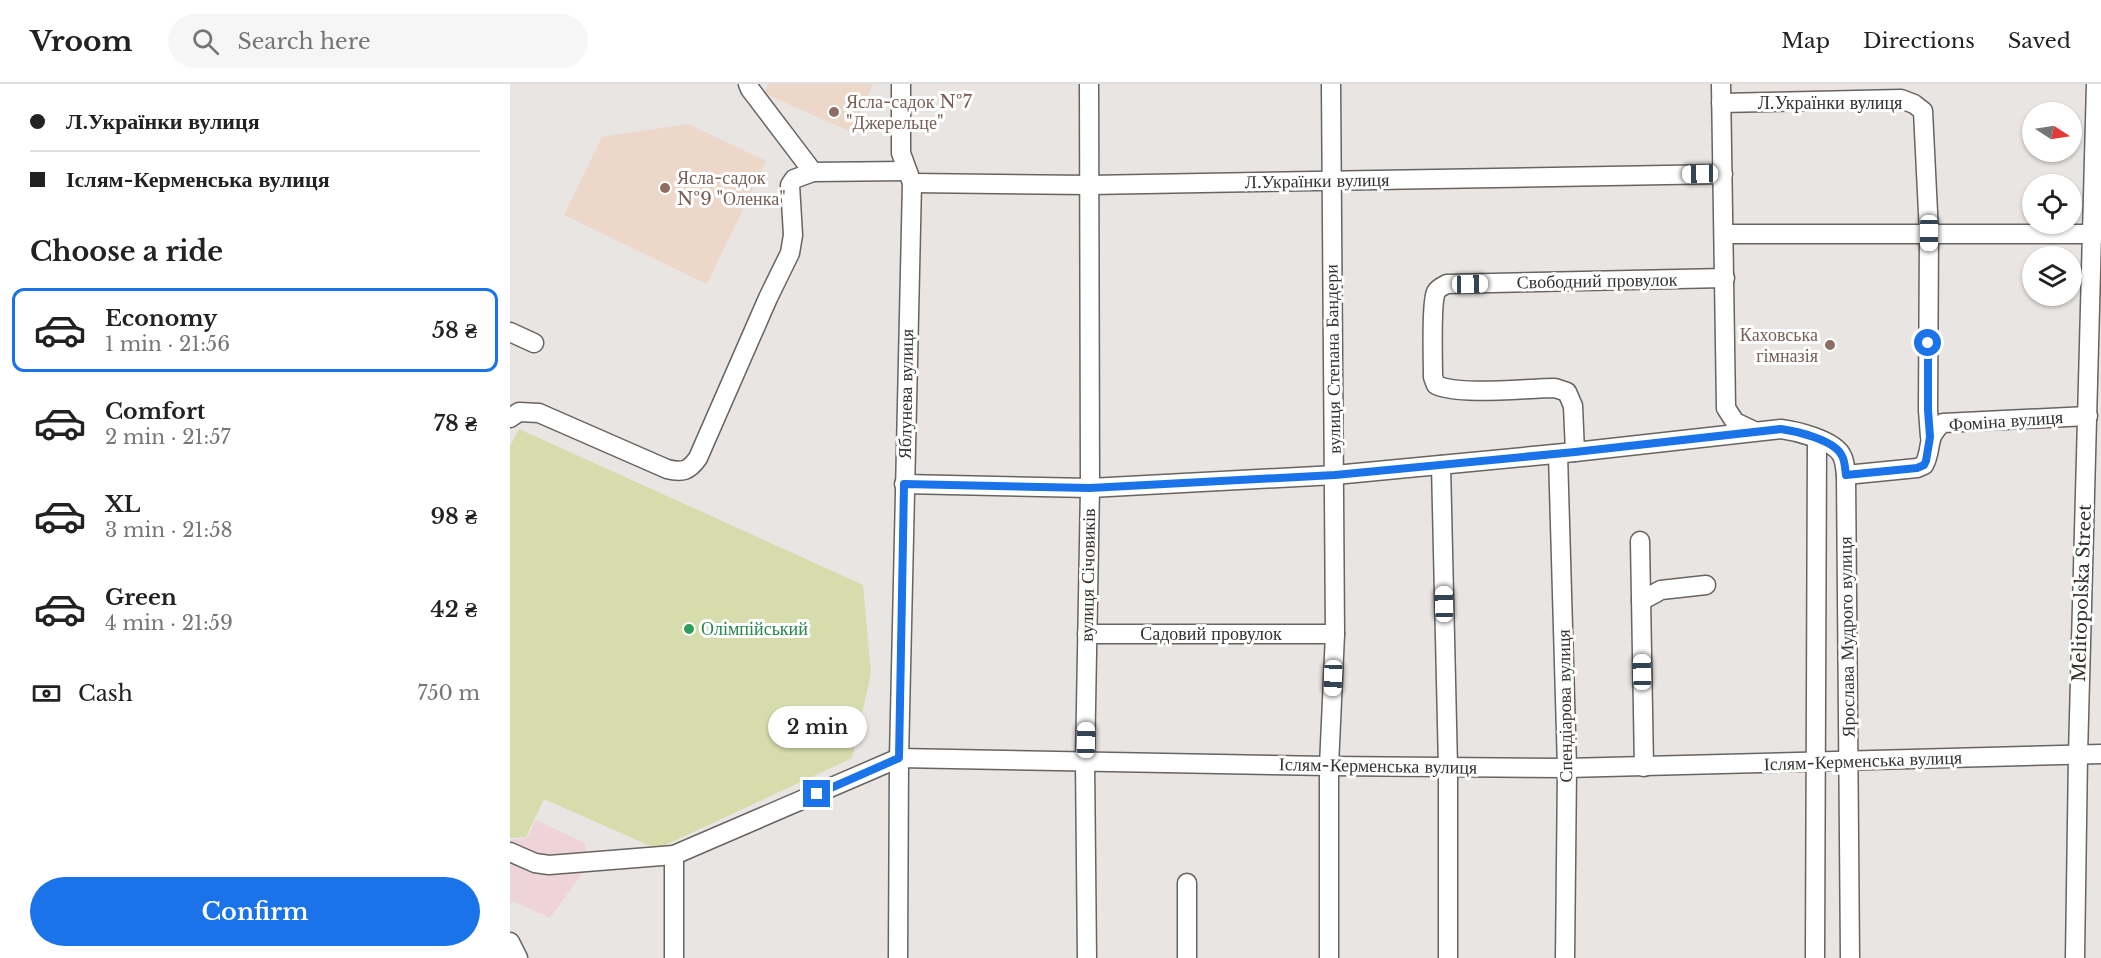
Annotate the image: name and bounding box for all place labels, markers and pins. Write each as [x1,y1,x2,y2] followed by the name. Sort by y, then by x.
[846,91,973,134] place label: Ясла-садок №7 "Джерельце"
[827,105,841,119] marker: Ясла-садок №7 "Джерельце"
[677,167,786,210] place label: Ясла-садок №9 "Оленка"
[658,181,672,195] marker: Ясла-садок №9 "Оленка"
[1740,324,1818,367] place label: Каховська гімназія
[1823,338,1837,352] marker: Каховська гімназія
[701,618,808,640] place label: Олімпійський
[682,622,696,636] marker: Олімпійський

